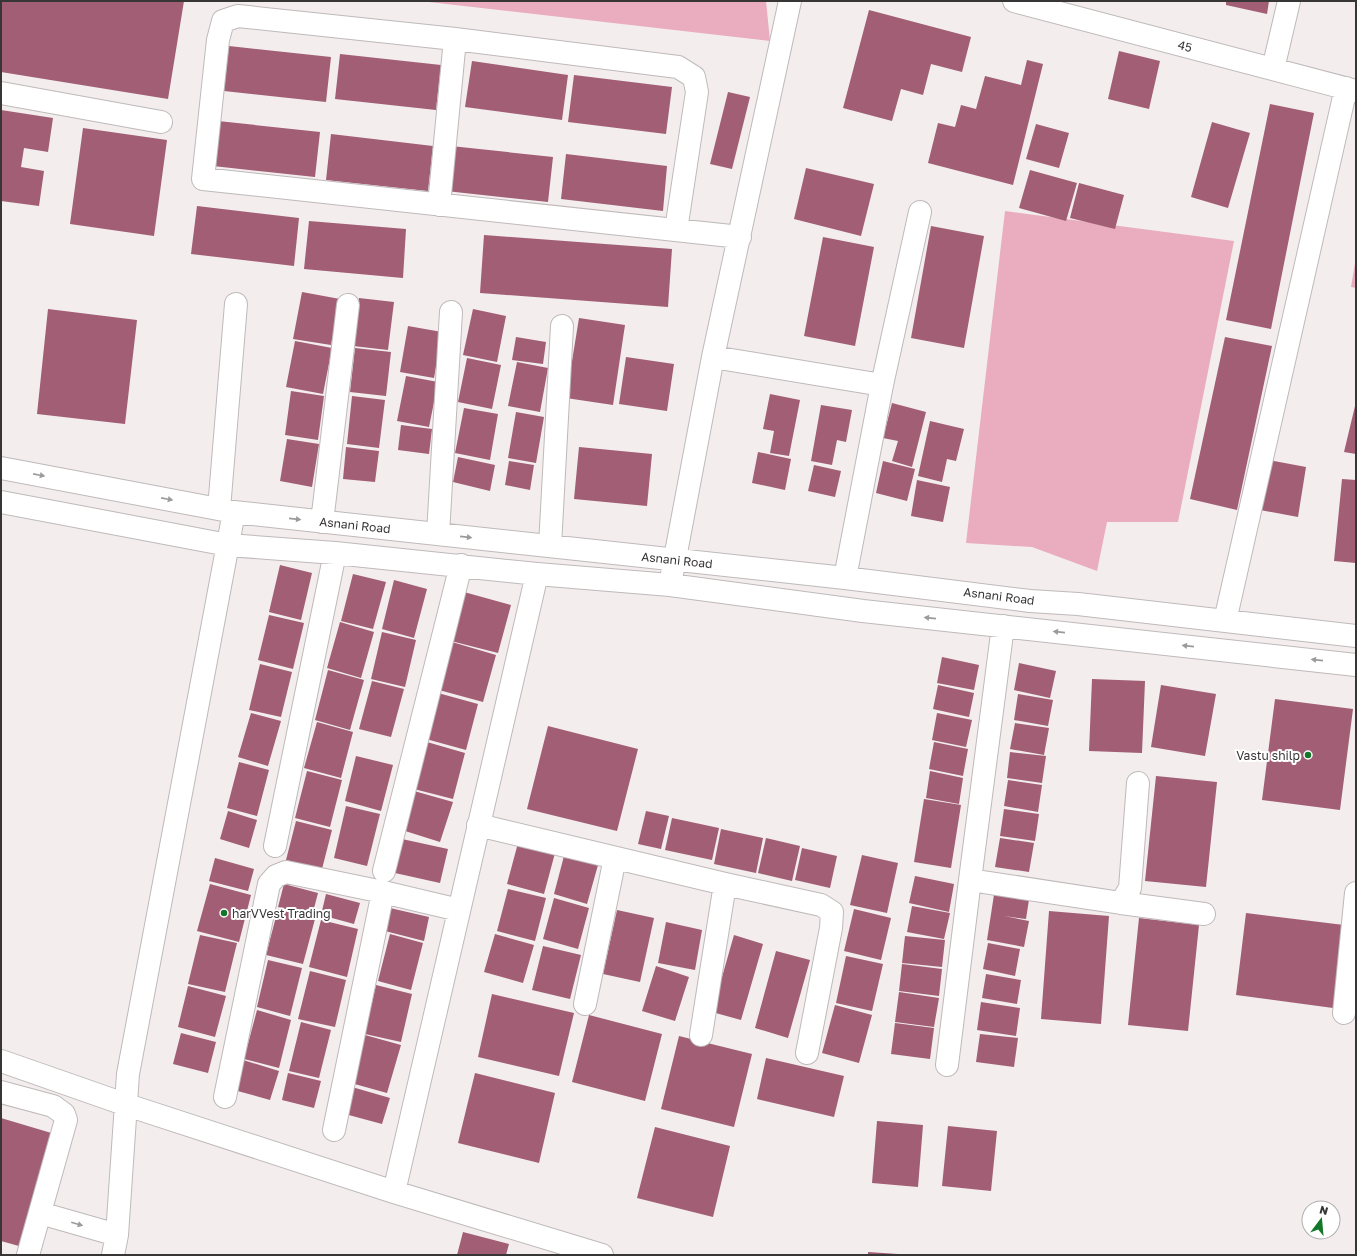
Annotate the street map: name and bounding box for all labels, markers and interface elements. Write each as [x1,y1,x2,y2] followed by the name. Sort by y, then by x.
[1176,37,1194,55] street label: 45
[33,472,45,478] one-way arrow
[161,497,173,503] one-way arrow
[319,514,391,536] street label: Asnani Road
[289,516,301,522] one-way arrow
[460,534,473,540] one-way arrow
[641,549,713,571] street label: Asnani Road
[963,584,1035,608] street label: Asnani Road
[924,615,936,621] one-way arrow
[1053,629,1065,635] one-way arrow
[1182,643,1194,649] one-way arrow
[1311,657,1323,664] one-way arrow
[1236,748,1300,763] place label: Vastu shilp
[1303,750,1313,760] marker: Vastu shilp
[232,906,331,921] place label: harVVest Trading
[219,908,229,918] marker: harVVest Trading
[1301,1200,1341,1240] north arrow
[1318,1203,1330,1217] text: N
[71,1221,84,1227] one-way arrow

